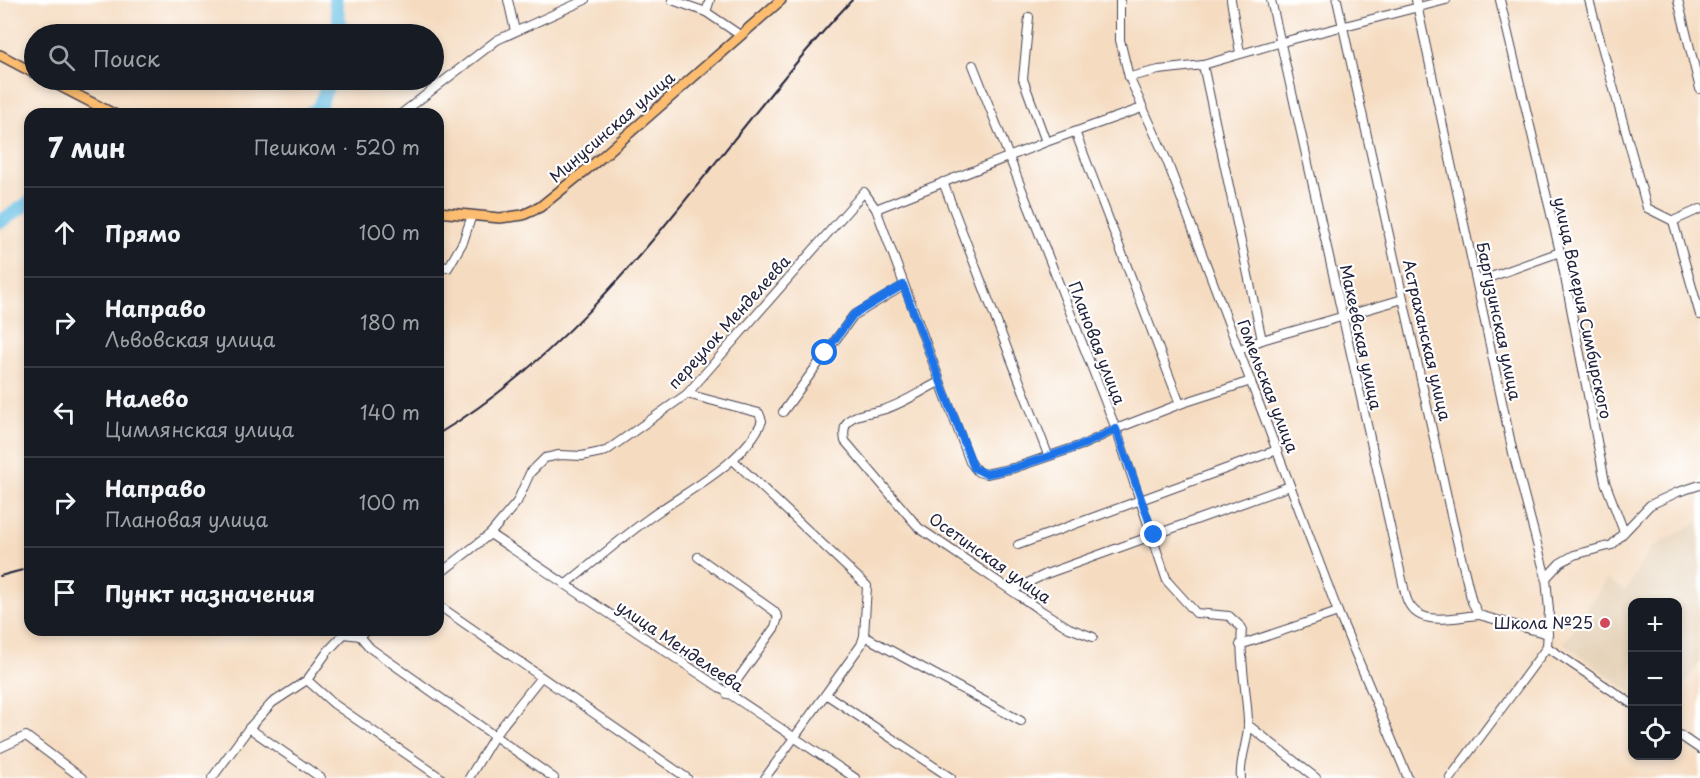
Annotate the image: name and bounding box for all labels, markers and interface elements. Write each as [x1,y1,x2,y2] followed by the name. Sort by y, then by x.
[24,24,444,90] search box
[45,41,78,74] icon: search
[93,41,160,74] text: Поиск
[543,65,679,188] street label: Минусинская улица
[48,128,126,167] text: 7 мин
[254,132,420,162] text: Пешком · 520 m
[1549,195,1619,421] street label: улица Валерия Симбирского
[48,216,81,249] icon: ahead
[105,216,180,249] text: Прямо
[359,217,420,247] text: 100 m
[1471,239,1528,402] street label: Баргузинская улица
[661,249,795,394] street label: переулок Менделеева
[1398,257,1458,423] street label: Астраханская улица
[1335,262,1389,412] street label: Макеевская улица
[1063,277,1132,408] street label: Плановая улица
[105,291,206,324] text: Направо
[48,306,81,339] icon: right
[360,307,420,337] text: 180 m
[1232,315,1305,456] street label: Гомельская улица
[105,324,275,354] text: Львовская улица
[811,339,837,365] route start
[105,381,188,414] text: Налево
[48,396,81,429] icon: left
[360,397,420,427] text: 140 m
[105,414,294,444] text: Цимлянская улица
[105,471,206,504] text: Направо
[48,486,81,519] icon: right
[359,487,420,517] text: 100 m
[105,504,268,534] text: Плановая улица
[925,506,1057,608] street label: Осетинская улица
[1140,521,1166,547] route end
[48,576,81,609] icon: arrive
[105,576,315,609] text: Пункт назначения
[612,593,749,697] street label: улица Менделеева
[1628,598,1682,760] map controls
[1628,598,1682,652] button: +
[1494,610,1593,634] place label: Школа №25
[1598,616,1612,630] marker: Школа №25
[1628,652,1682,706] button: −
[1628,706,1682,760] button: locate

